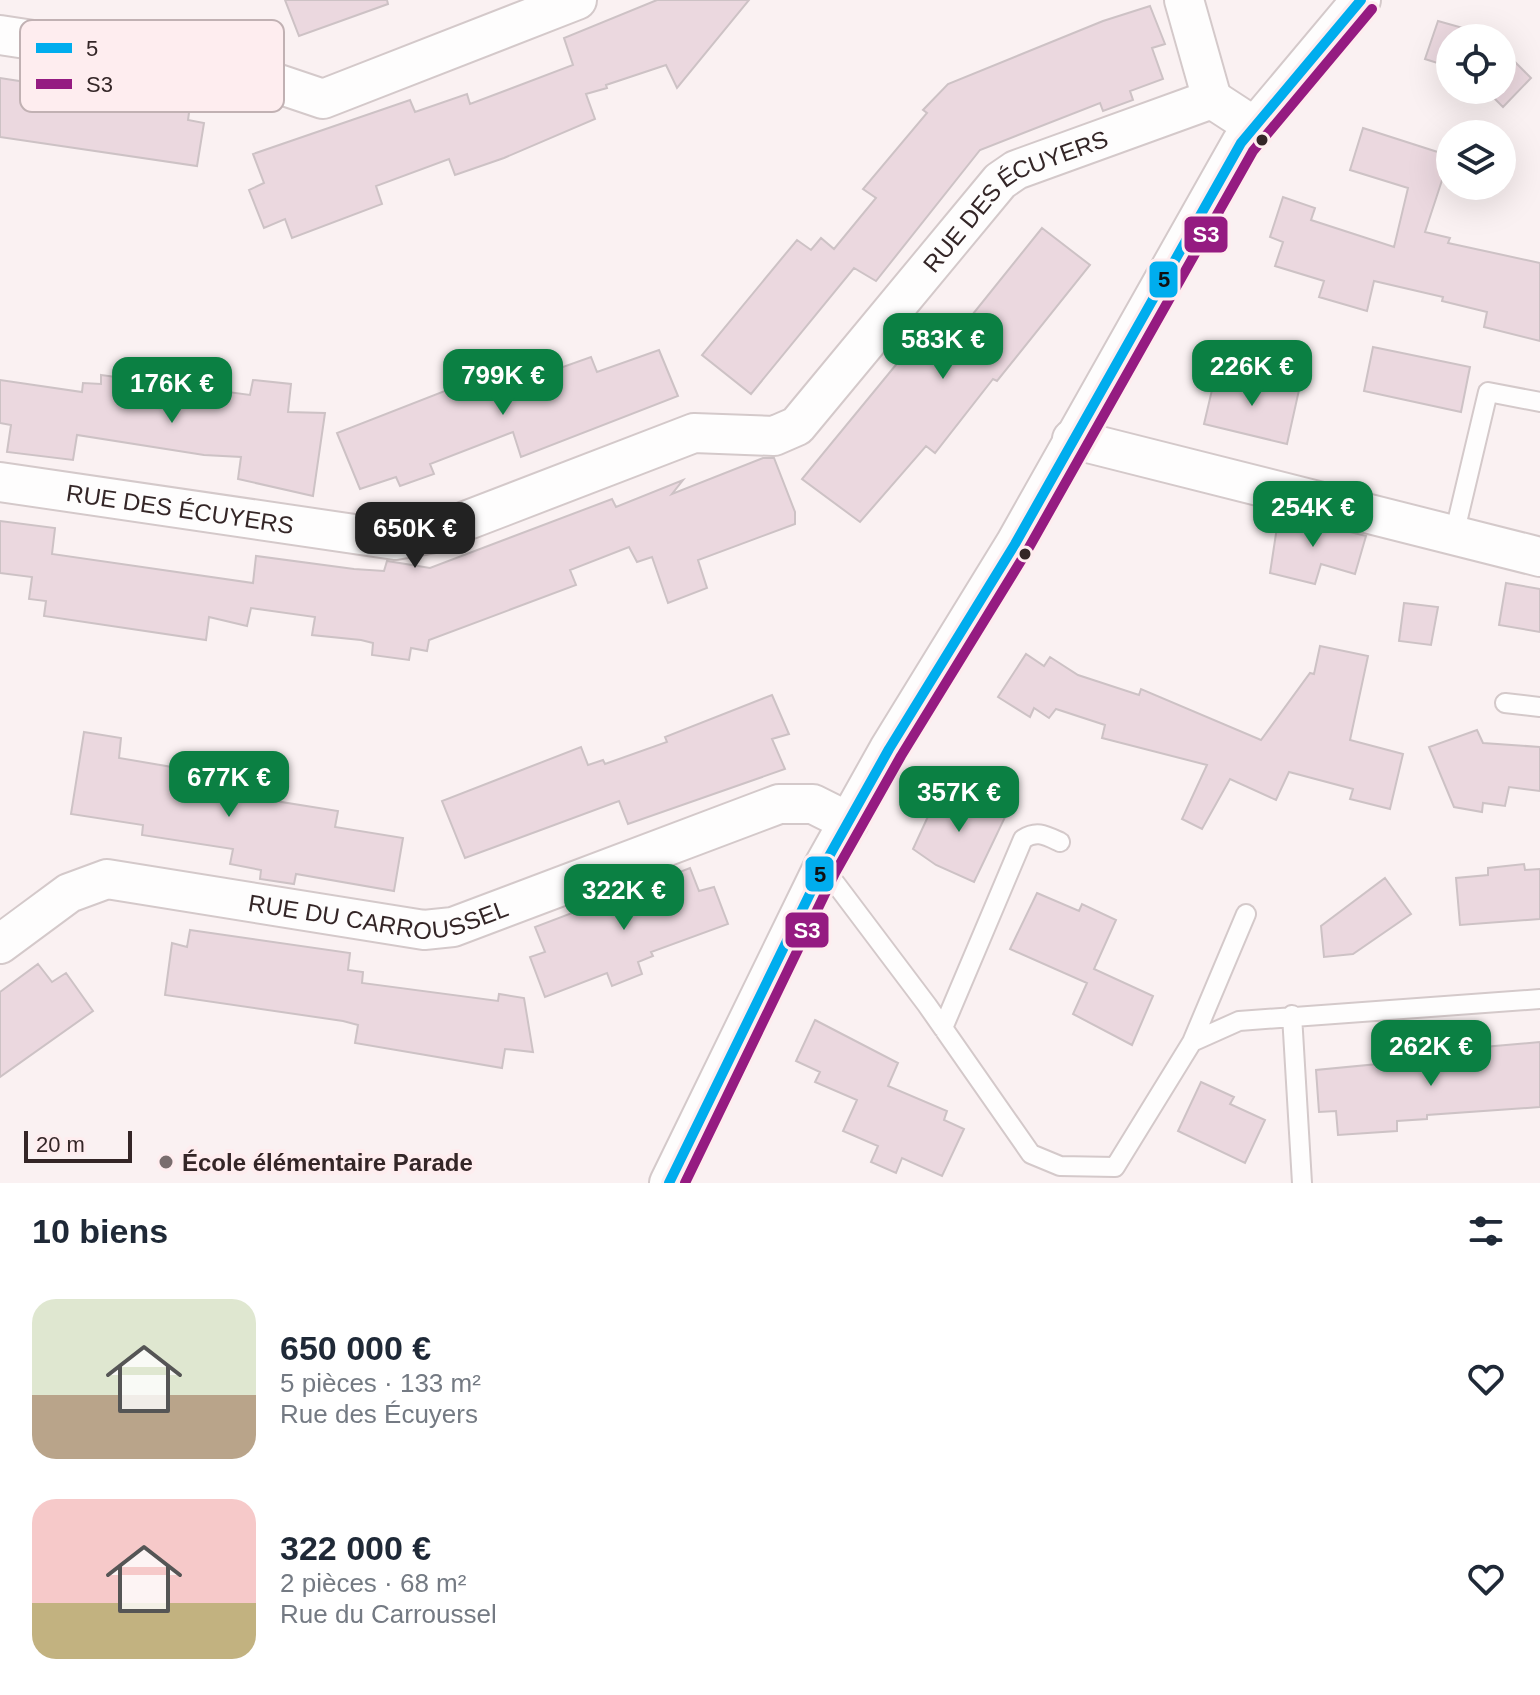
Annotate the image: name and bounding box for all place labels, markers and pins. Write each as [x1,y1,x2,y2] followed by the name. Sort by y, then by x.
[1254,132,1270,148] unlabelled marker
[878,313,1008,381] pin: 583K €
[1187,340,1317,408] pin: 226K €
[438,349,568,417] pin: 799K €
[107,357,237,425] pin: 176K €
[1248,481,1378,549] pin: 254K €
[350,502,480,570] pin: 650K €
[1017,546,1033,562] unlabelled marker
[164,751,294,819] pin: 677K €
[894,766,1024,834] pin: 357K €
[559,864,689,932] pin: 322K €
[1366,1020,1496,1088] pin: 262K €
[182,1149,473,1176] place label: École élémentaire Parade
[157,1153,175,1171] marker: École élémentaire Parade

